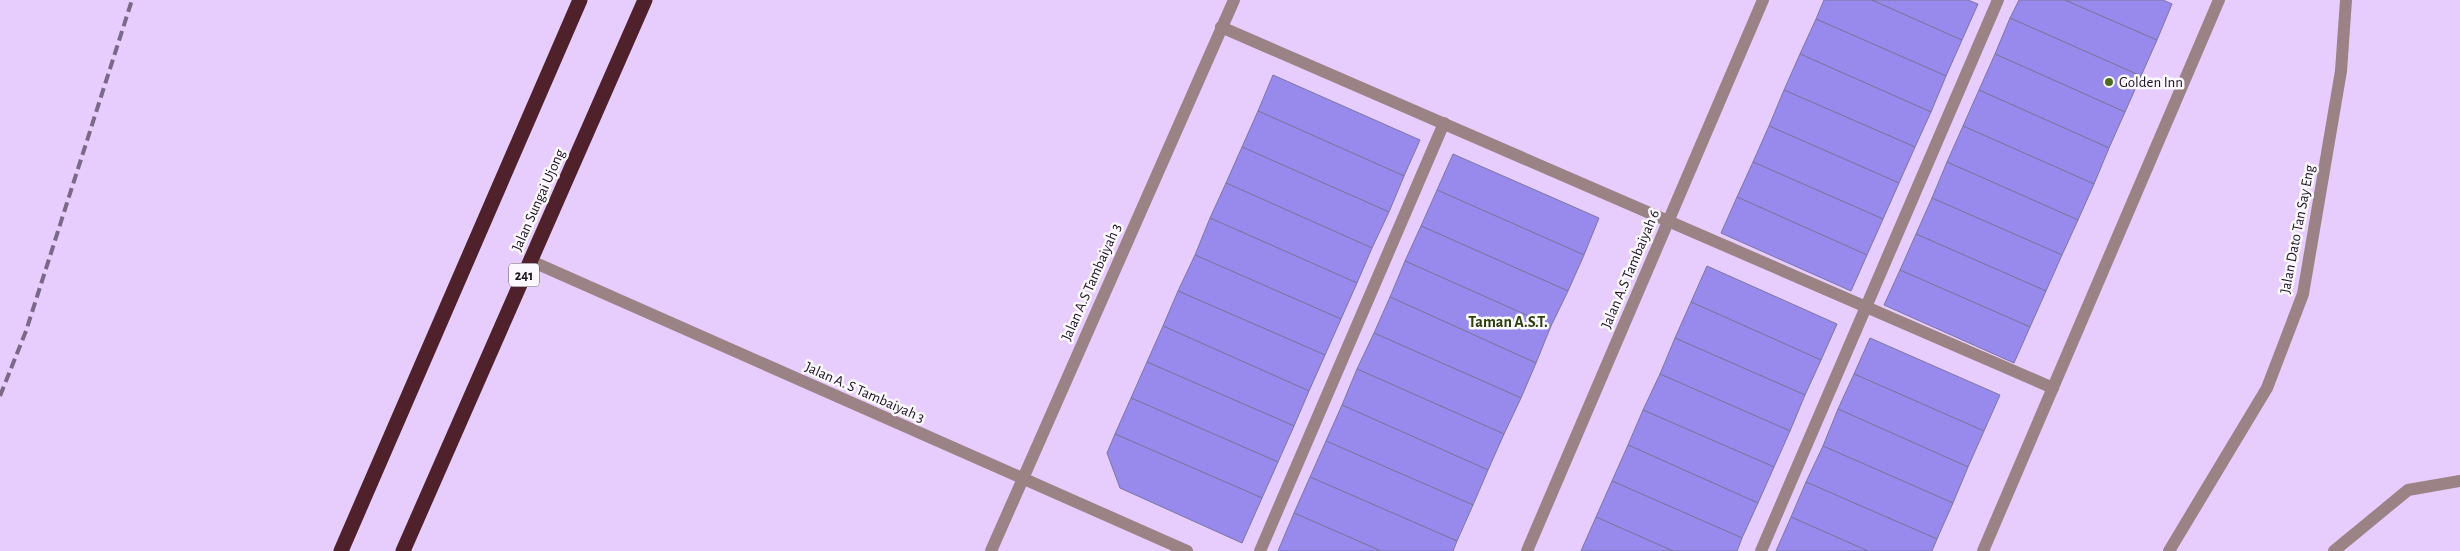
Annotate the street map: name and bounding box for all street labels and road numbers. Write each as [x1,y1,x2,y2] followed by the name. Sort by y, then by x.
[509,146,568,254] street label: Jalan Sungai Ujong
[2278,163,2317,295] street label: Jalan Dato Tan Say Eng
[1599,208,1662,331] street label: Jalan A.S Tambaiyah 6
[1059,221,1124,343] street label: Jalan A.S Tambaiyah 3
[509,264,539,286] road number: 241
[803,359,927,426] street label: Jalan A. S Tambaiyah 3

